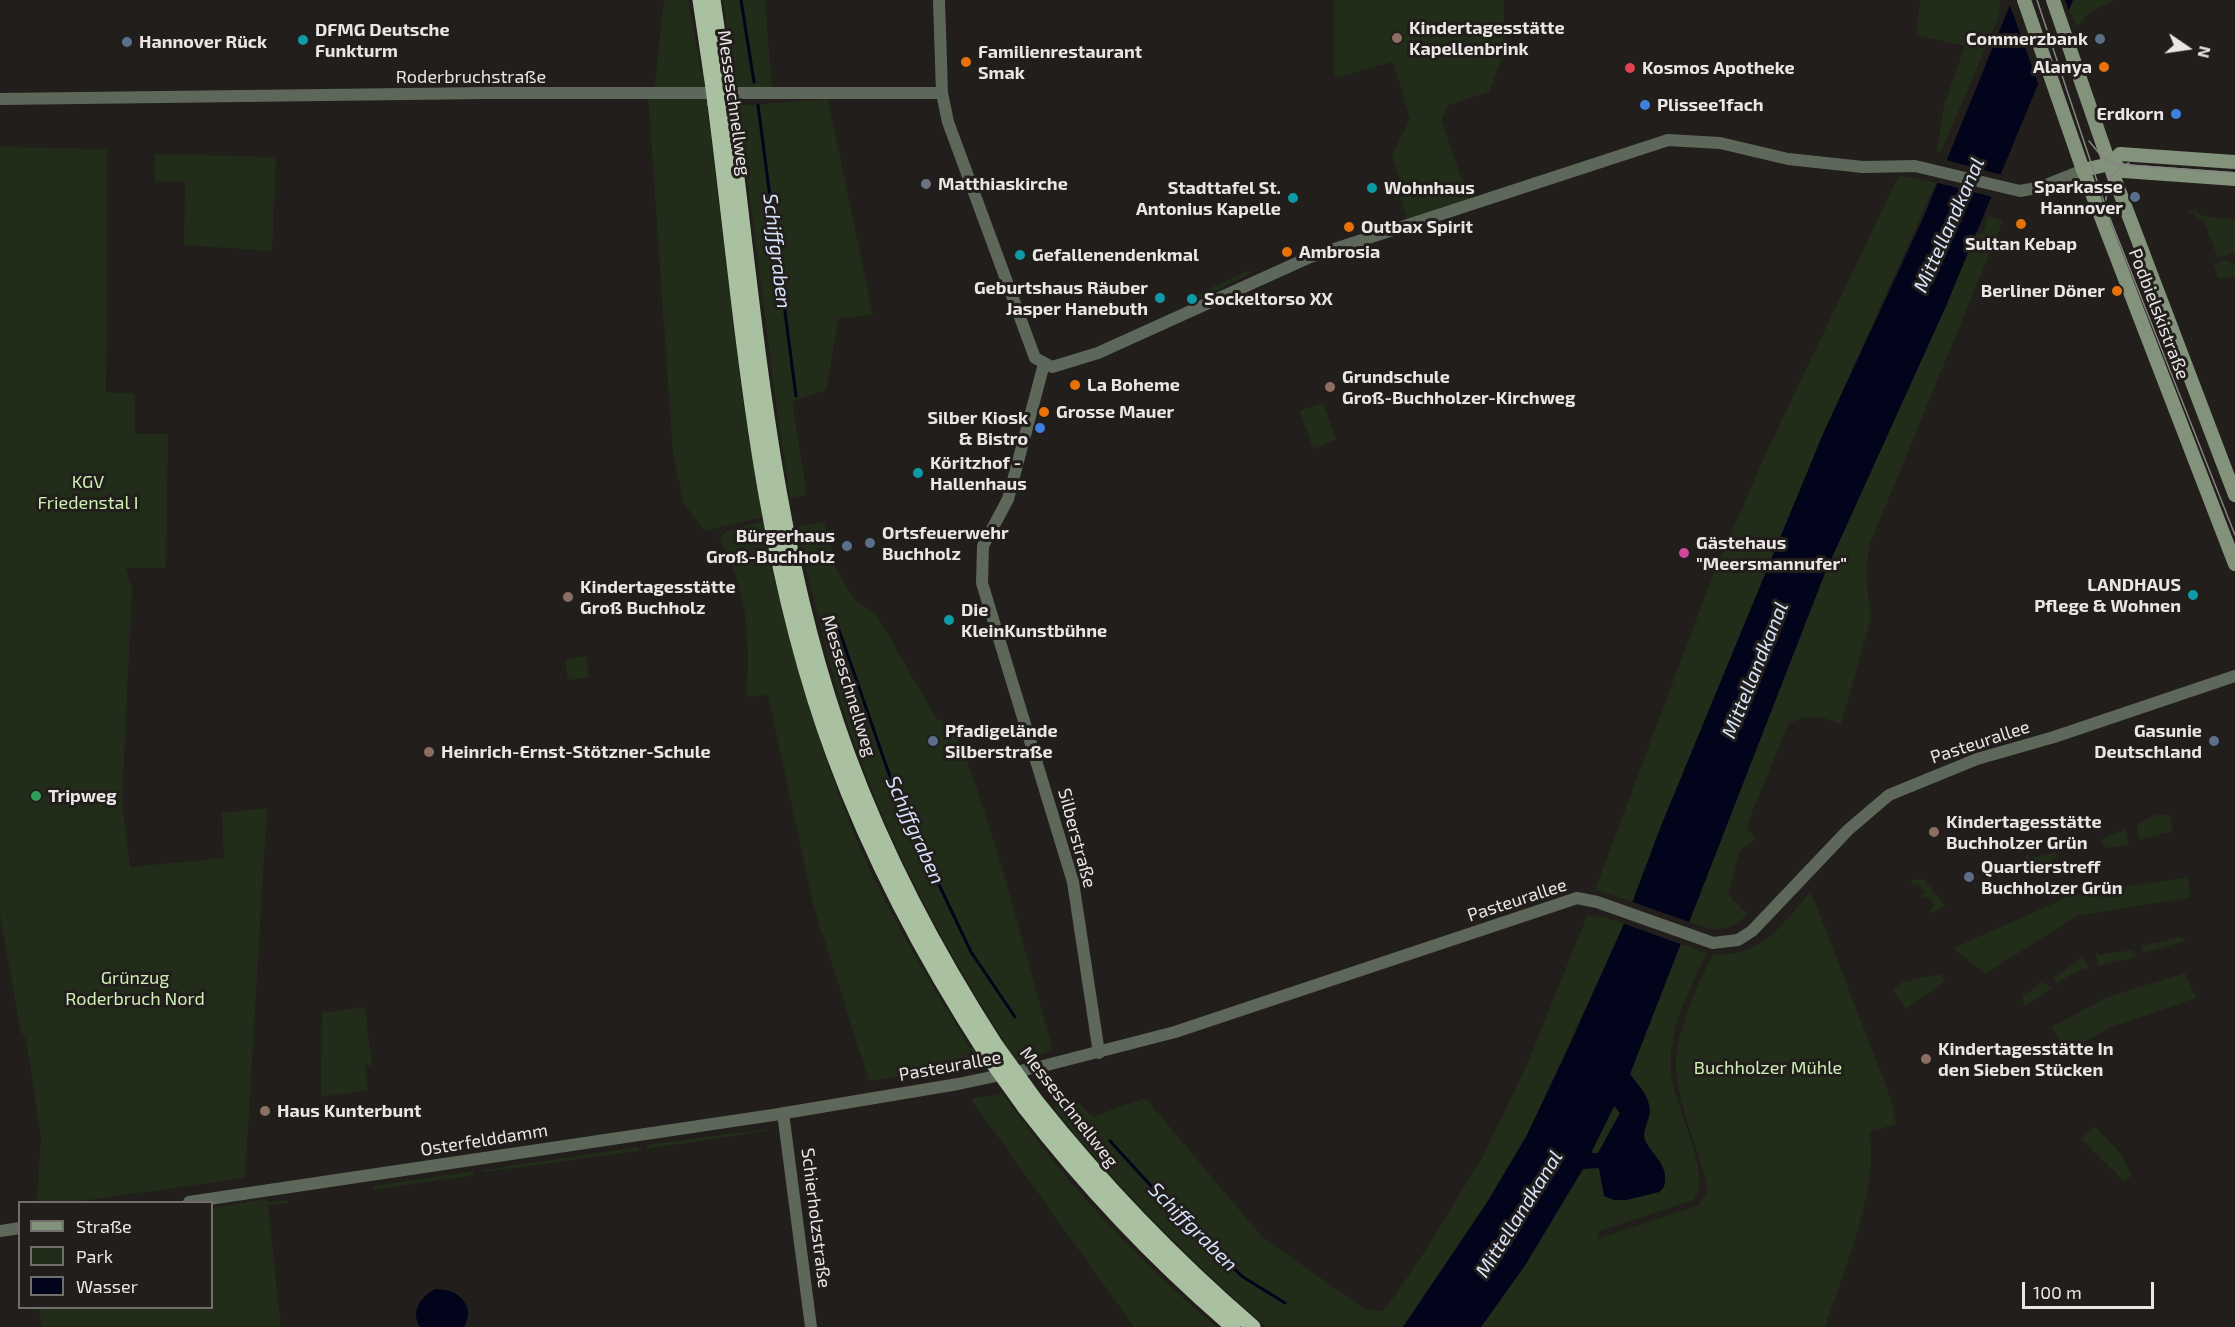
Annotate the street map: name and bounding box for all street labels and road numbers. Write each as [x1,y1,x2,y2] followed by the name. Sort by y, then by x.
[713,29,755,177] street label: Messeschnellweg
[396,66,546,88] street label: Roderbruchstraße
[2124,245,2194,383] street label: Podbielskistraße
[817,613,881,759] street label: Messeschnellweg
[1927,716,2033,768] street label: Pasteurallee
[1053,786,1101,890] street label: Silberstraße
[1464,874,1570,926] street label: Pasteurallee
[1015,1042,1123,1172] street label: Messeschnellweg
[897,1046,1003,1086] street label: Pasteurallee
[419,1119,549,1161] street label: Osterfelddamm
[797,1147,835,1289] street label: Schierholzstraße

